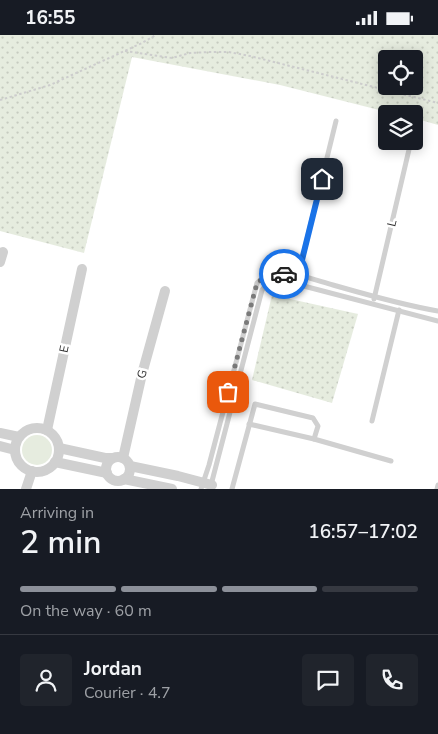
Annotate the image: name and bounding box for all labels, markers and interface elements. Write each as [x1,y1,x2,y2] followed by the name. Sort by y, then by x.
[25,5,75,31] text: 16:55
[378,50,423,150] map controls
[378,50,423,95] button: locate
[378,105,423,150] button: layers
[301,158,343,200] pin
[308,165,336,193] icon: home
[383,217,401,228] street label: L
[259,249,309,299] courier
[270,260,298,288] icon: car
[55,344,73,354] street label: E
[133,368,151,380] street label: G
[207,371,249,413] pin
[214,378,242,406] icon: bag
[20,502,94,524] text: Arriving in
[308,519,418,545] text: 16:57–17:02
[20,521,102,564] text: 2 min
[20,600,152,622] text: On the way · 60 m
[20,654,72,706] button: person
[302,654,354,706] button: chat
[366,654,418,706] button: phone
[84,656,142,682] text: Jordan
[84,682,170,704] text: Courier · 4.7

